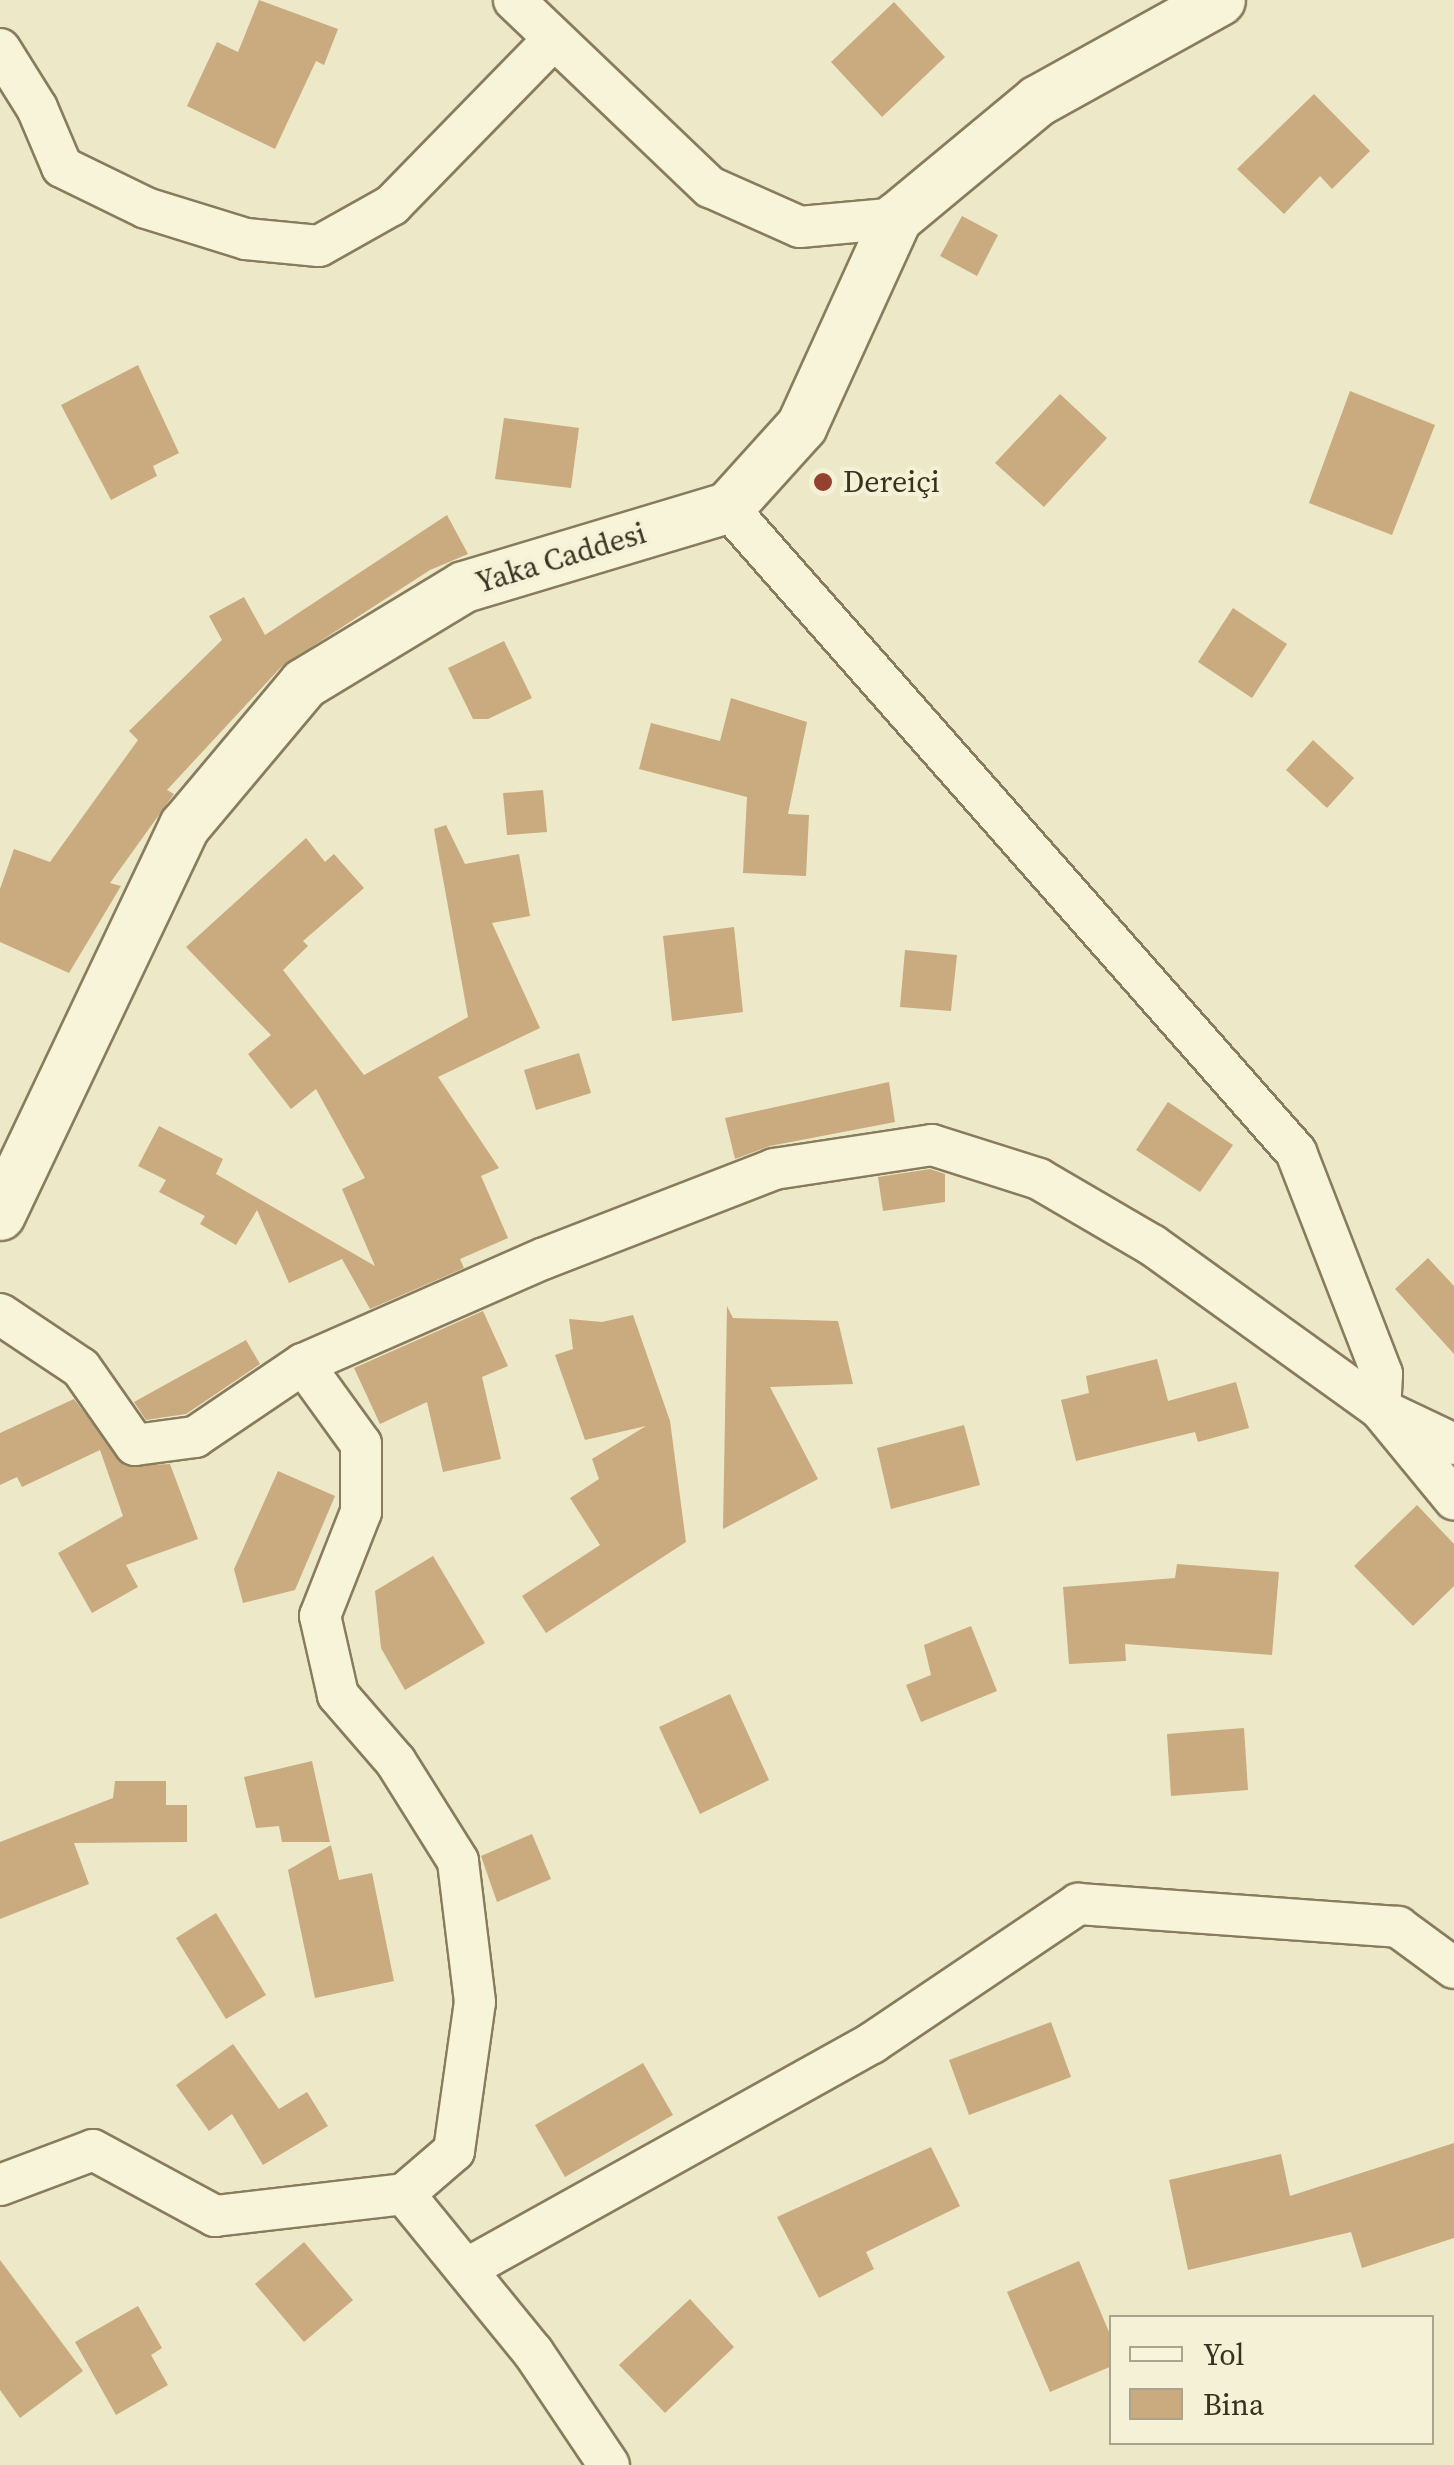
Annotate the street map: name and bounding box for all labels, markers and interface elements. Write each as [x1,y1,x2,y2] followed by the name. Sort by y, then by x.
[843,464,940,500] place label: Dereiçi
[812,471,834,493] marker: Dereiçi
[472,515,650,601] street label: Yaka Caddesi
[1109,2315,1434,2445] legend
[1203,2334,1244,2375] text: Yol
[1203,2384,1264,2425] text: Bina

